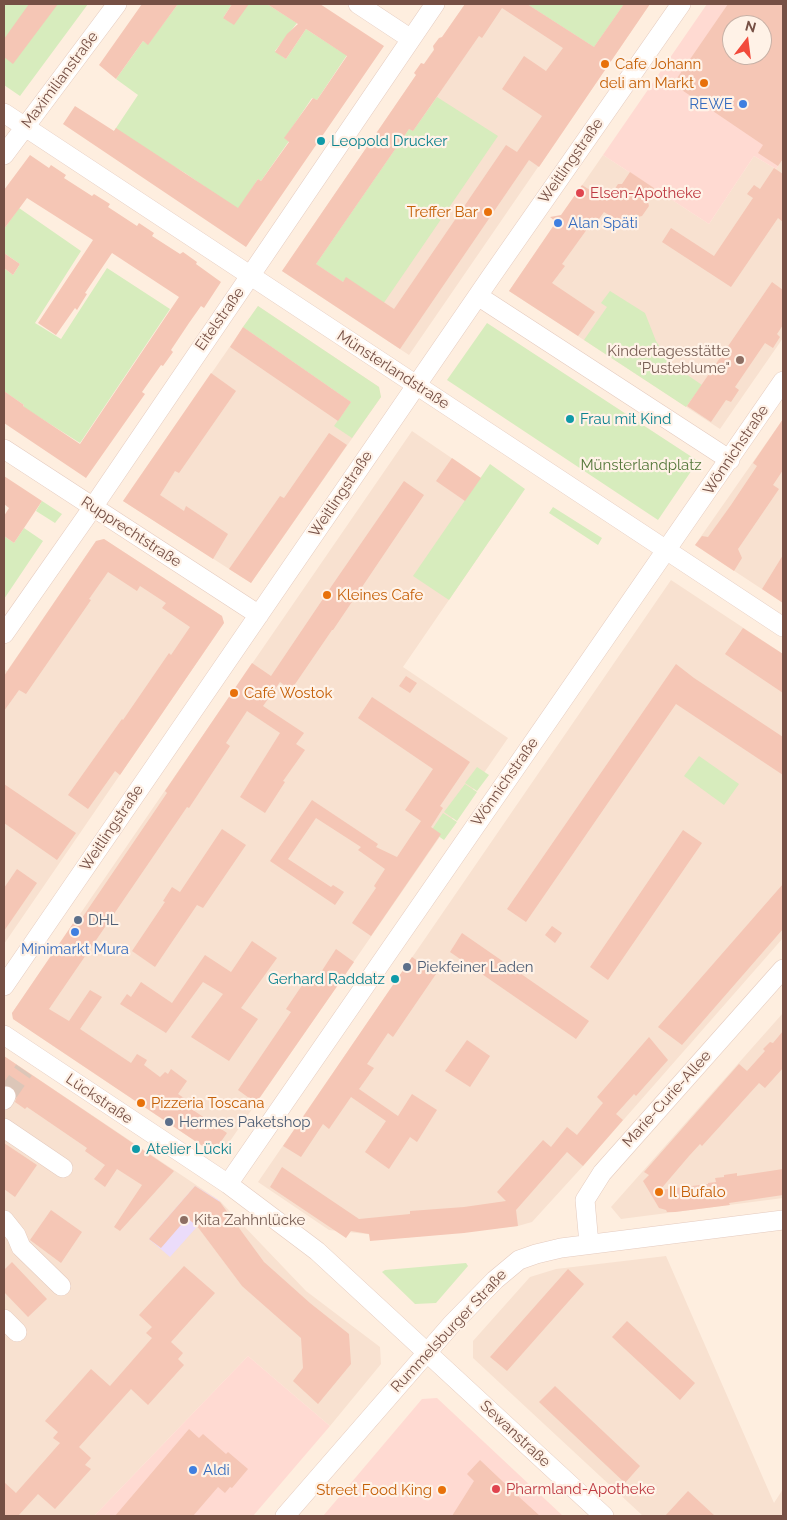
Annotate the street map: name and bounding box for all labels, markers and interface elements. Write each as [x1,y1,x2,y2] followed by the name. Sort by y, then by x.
[722,15,772,65] north arrow
[743,17,758,36] text: N
[18,28,102,132] street label: Maximilianstraße
[615,55,701,73] place label: Cafe Johann
[599,58,611,70] marker: Cafe Johann
[599,74,694,92] place label: deli am Markt
[698,77,710,89] marker: deli am Markt
[689,95,733,113] place label: REWE
[737,98,749,110] marker: REWE
[535,115,607,207] street label: Weitlingstraße
[331,132,447,150] place label: Leopold Drucker
[315,135,327,147] marker: Leopold Drucker
[590,184,701,202] place label: Elsen-Apotheke
[574,187,586,199] marker: Elsen-Apotheke
[407,203,478,221] place label: Treffer Bar
[482,206,494,218] marker: Treffer Bar
[568,214,638,232] place label: Alan Späti
[552,217,564,229] marker: Alan Späti
[192,284,248,354] street label: Eitelstraße
[334,327,452,413] street label: Münsterlandstraße
[607,342,730,377] place label: Kindertagesstätte "Pusteblume"
[734,354,746,366] marker: Kindertagesstätte "Pusteblume"
[699,402,773,498] street label: Wönnichstraße
[580,410,671,428] place label: Frau mit Kind
[564,413,576,425] marker: Frau mit Kind
[306,448,376,540] street label: Weitlingstraße
[580,456,702,474] park label: Münsterlandplatz
[78,493,184,571] street label: Rupprechtstraße
[337,586,423,604] place label: Kleines Cafe
[321,589,333,601] marker: Kleines Cafe
[244,684,332,702] place label: Café Wostok
[228,687,240,699] marker: Café Wostok
[468,734,542,830] street label: Wönnichstraße
[77,782,147,874] street label: Weitlingstraße
[88,911,119,929] place label: DHL
[72,914,84,926] marker: DHL
[69,926,81,938] marker: Minimarkt Mura
[21,940,129,958] place label: Minimarkt Mura
[417,958,534,976] place label: Piekfeiner Laden
[401,961,413,973] marker: Piekfeiner Laden
[268,970,385,988] place label: Gerhard Raddatz
[389,973,401,985] marker: Gerhard Raddatz
[619,1047,715,1151] street label: Marie-Curie-Allee
[62,1070,136,1128] street label: Lückstraße
[151,1094,265,1112] place label: Pizzeria Toscana
[135,1097,147,1109] marker: Pizzeria Toscana
[179,1113,311,1131] place label: Hermes Paketshop
[163,1116,175,1128] marker: Hermes Paketshop
[146,1140,232,1158] place label: Atelier Lücki
[130,1143,142,1155] marker: Atelier Lücki
[669,1183,726,1201] place label: Il Bufalo
[653,1186,665,1198] marker: Il Bufalo
[194,1211,305,1229] place label: Kita Zahhnlücke
[178,1214,190,1226] marker: Kita Zahhnlücke
[387,1266,511,1396] street label: Rummelsburger Straße
[476,1397,554,1471] street label: Sewanstraße
[203,1461,230,1479] place label: Aldi
[187,1464,199,1476] marker: Aldi
[506,1480,655,1498] place label: Pharmland-Apotheke
[316,1481,432,1499] place label: Street Food King
[490,1483,502,1495] marker: Pharmland-Apotheke
[436,1484,448,1496] marker: Street Food King

